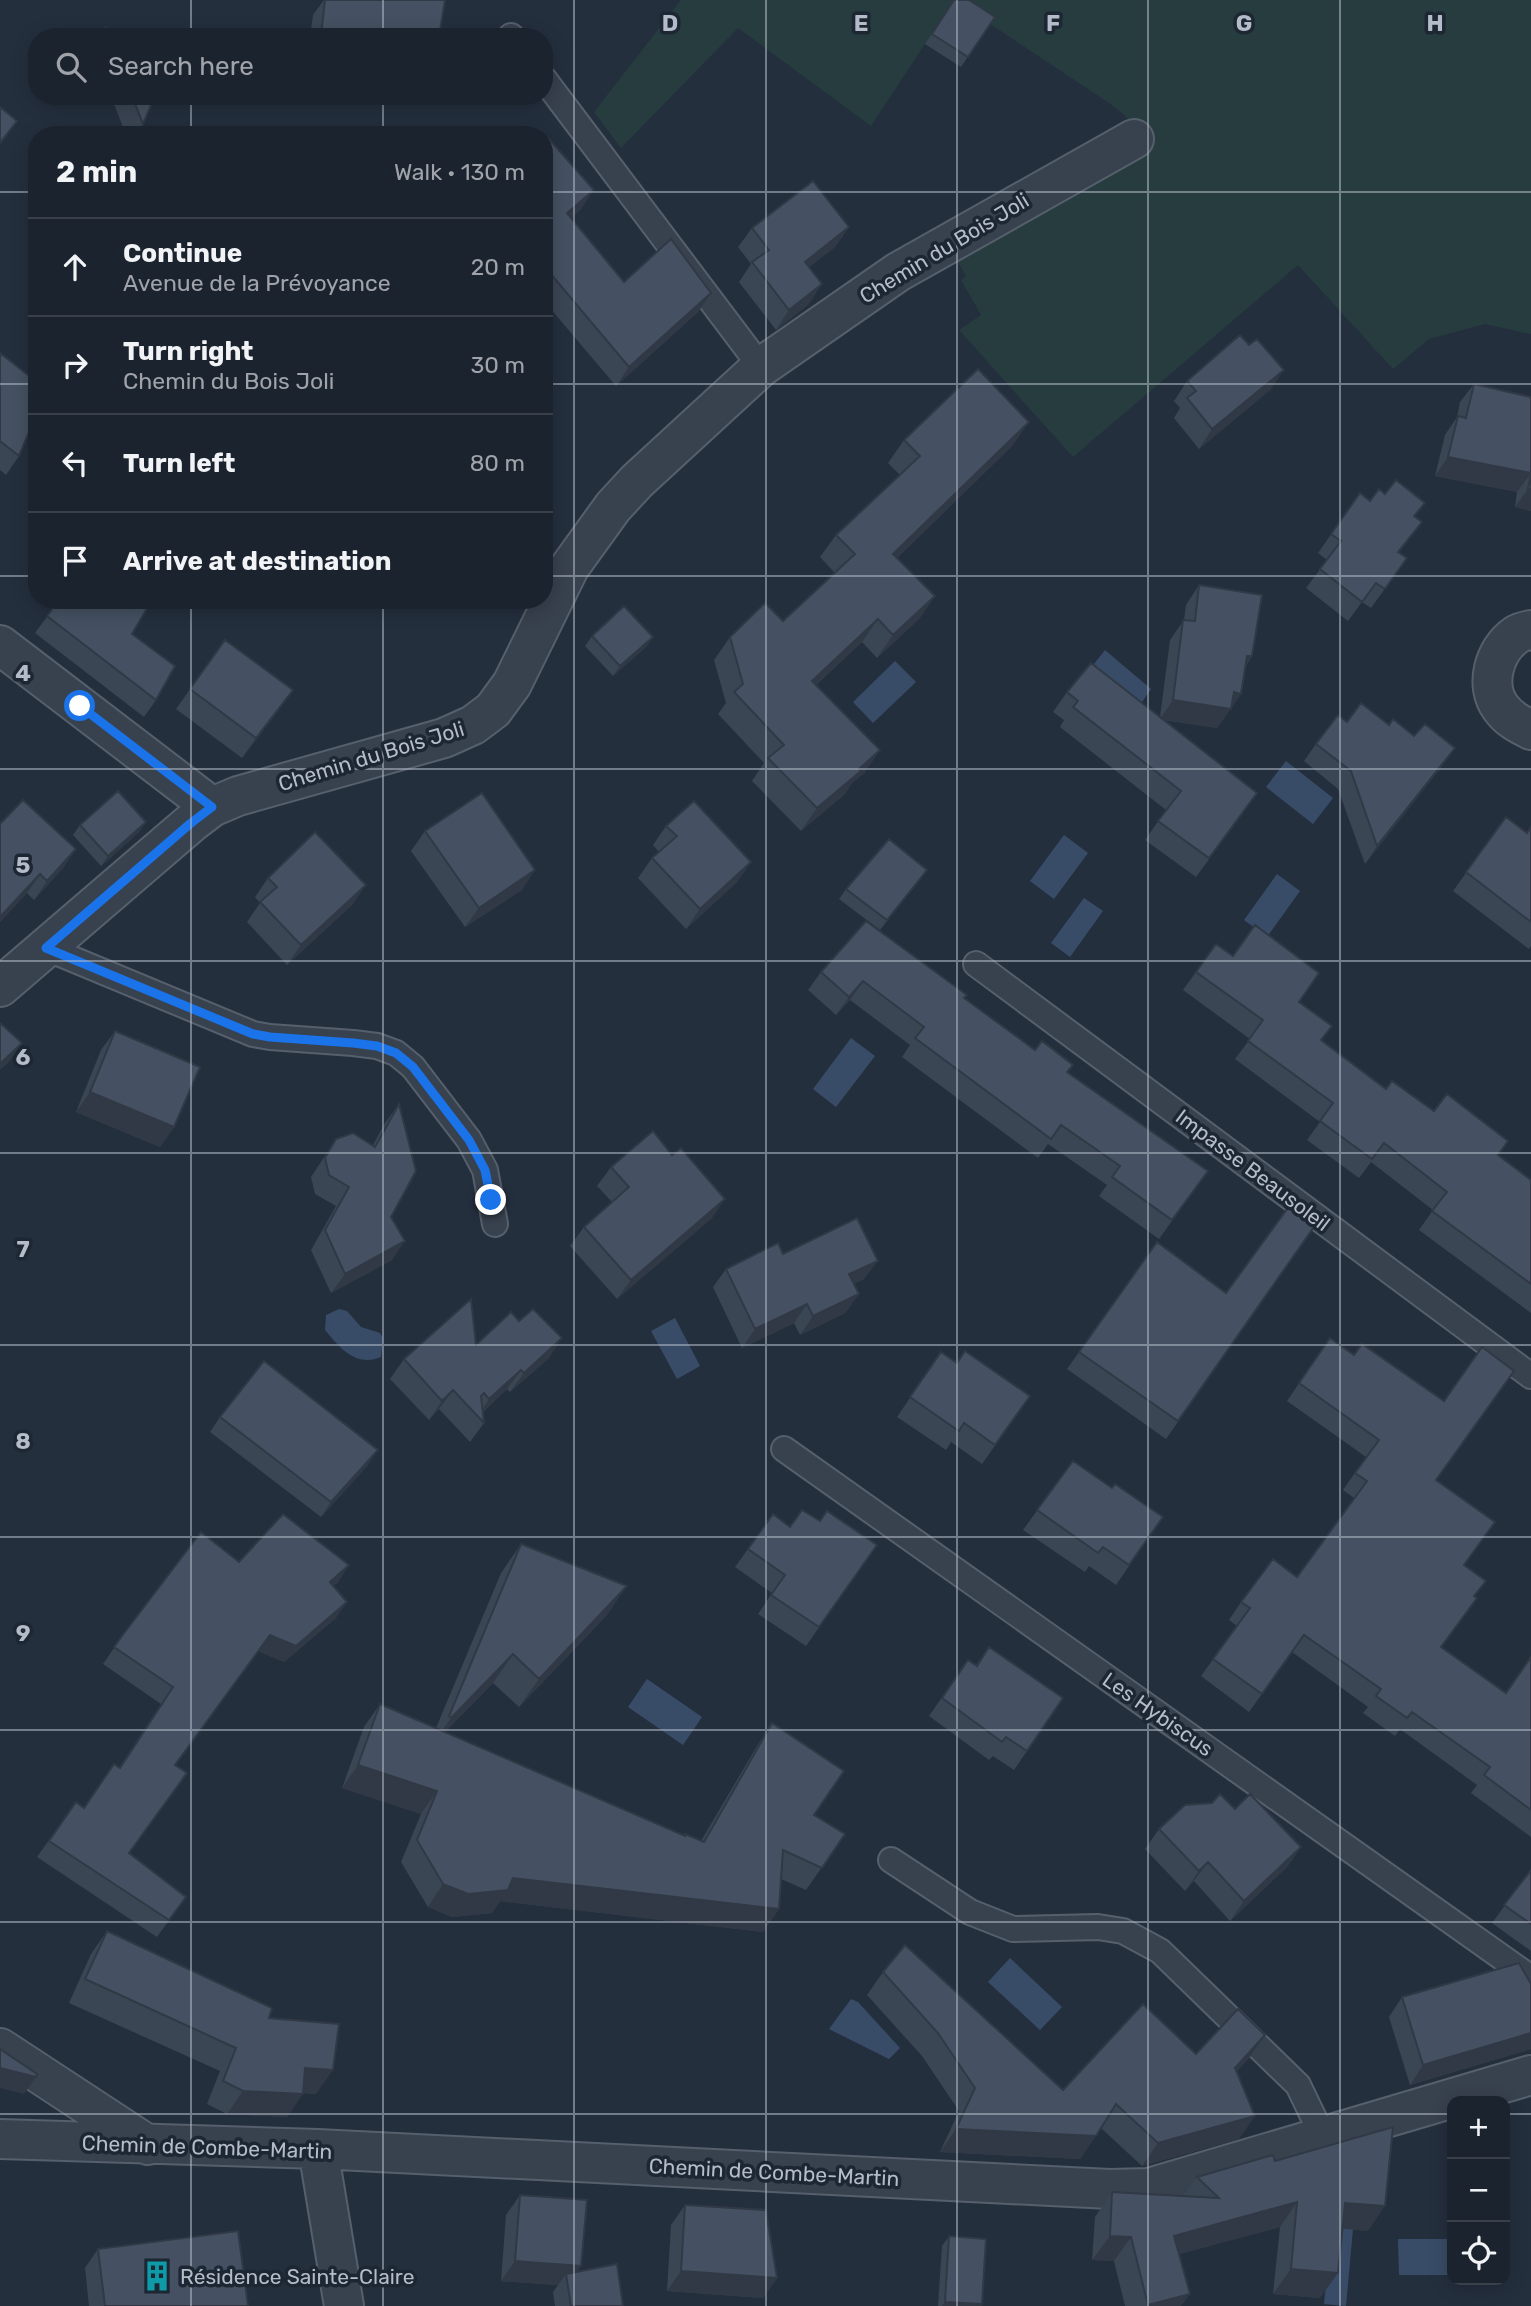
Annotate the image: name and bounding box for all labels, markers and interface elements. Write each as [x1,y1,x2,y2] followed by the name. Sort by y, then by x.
[662,9,678,37] text: D
[854,9,868,37] text: E
[1046,9,1060,37] text: F
[1236,9,1252,37] text: G
[1426,9,1444,37] text: H
[28,28,553,105] search box
[52,48,90,86] icon: search
[108,51,254,82] text: Search here
[56,154,137,190] text: 2 min
[394,158,525,186] text: Walk · 130 m
[855,188,1033,308] street label: Chemin du Bois Joli
[123,238,242,269] text: Continue
[56,248,94,286] icon: ahead
[471,253,525,281] text: 20 m
[123,269,391,297] text: Avenue de la Prévoyance
[123,336,253,367] text: Turn right
[56,346,94,384] icon: right
[470,351,525,379] text: 30 m
[123,367,334,395] text: Chemin du Bois Joli
[56,444,94,482] icon: left
[123,448,235,479] text: Turn left
[470,449,525,477] text: 80 m
[56,542,94,580] icon: arrive
[123,546,391,577] text: Arrive at destination
[15,659,31,687] text: 4
[64,690,95,721] route start
[275,716,467,796] street label: Chemin du Bois Joli
[16,851,31,879] text: 5
[16,1043,31,1071] text: 6
[1171,1104,1335,1236] street label: Impasse Beausoleil
[475,1184,506,1215] route end
[16,1235,30,1263] text: 7
[15,1427,31,1455] text: 8
[16,1619,30,1647] text: 9
[1098,1667,1218,1761] street label: Les Hybiscus
[1447,2096,1510,2285] map controls
[1447,2096,1510,2159] button: +
[81,2130,333,2164] street label: Chemin de Combe-Martin
[648,2153,900,2191] street label: Chemin de Combe-Martin
[1447,2159,1510,2222] button: −
[1447,2222,1510,2285] button: locate
[140,2259,174,2293] building icon: Résidence Sainte-Claire
[180,2264,414,2289] place label: Résidence Sainte-Claire

